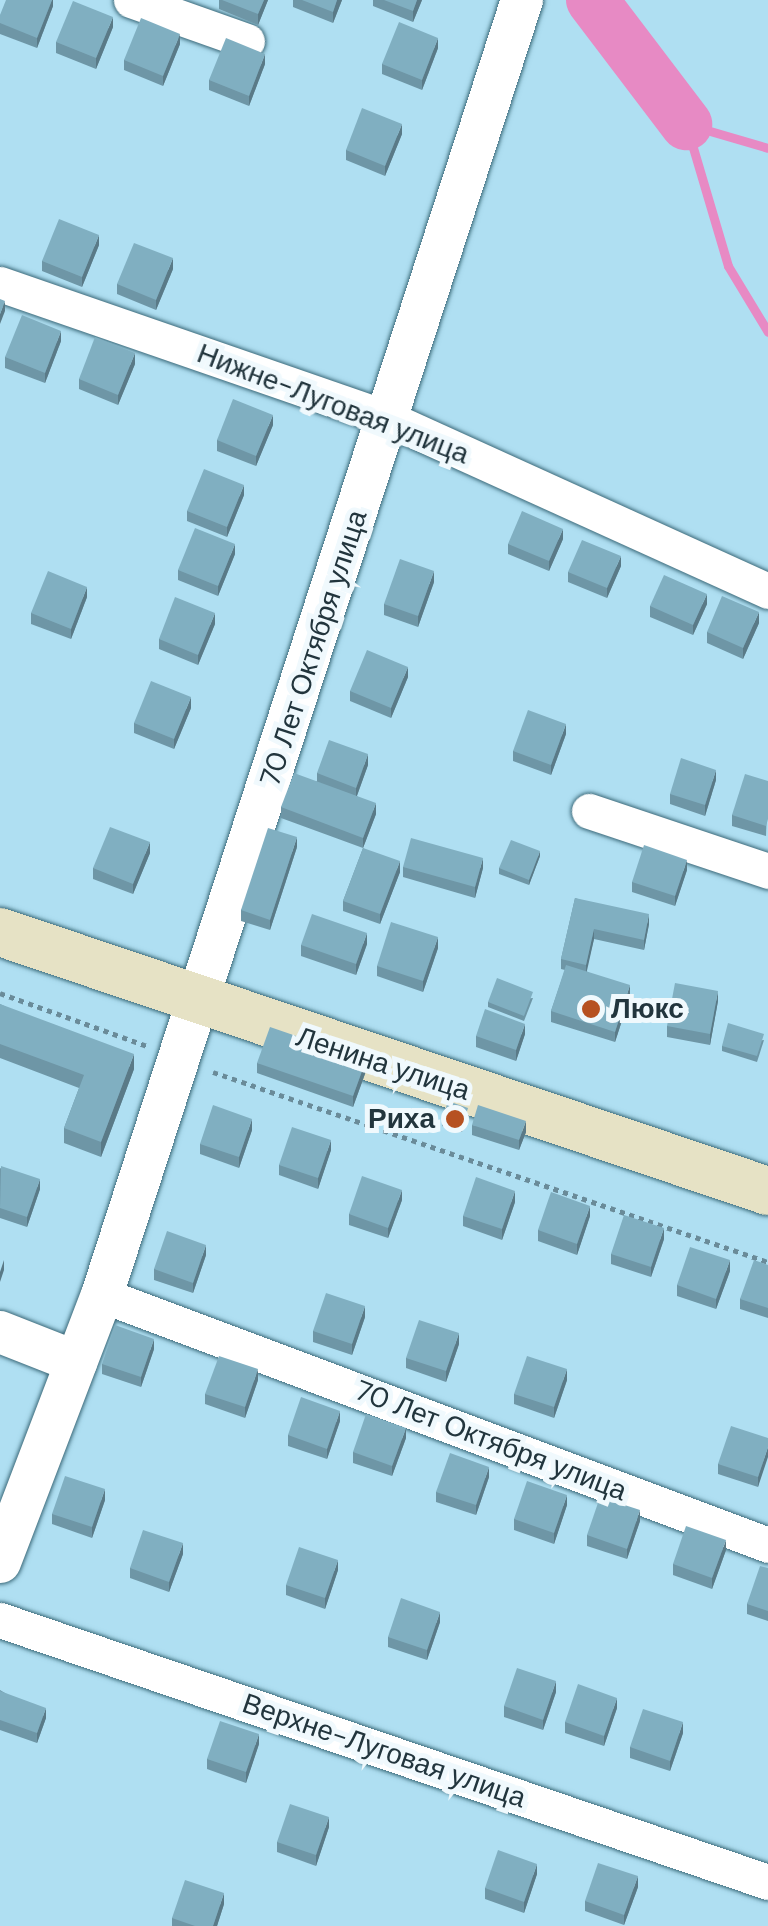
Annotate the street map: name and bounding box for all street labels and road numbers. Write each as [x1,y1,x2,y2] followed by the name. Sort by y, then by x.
[192,337,474,471] street label: Нижне-Луговая улица
[254,506,374,790] street label: 70 Лет Октября улица
[292,1020,474,1108] street label: Ленина улица
[351,1374,631,1508] street label: 70 Лет Октября улица
[238,1687,530,1815] street label: Верхне-Луговая улица

